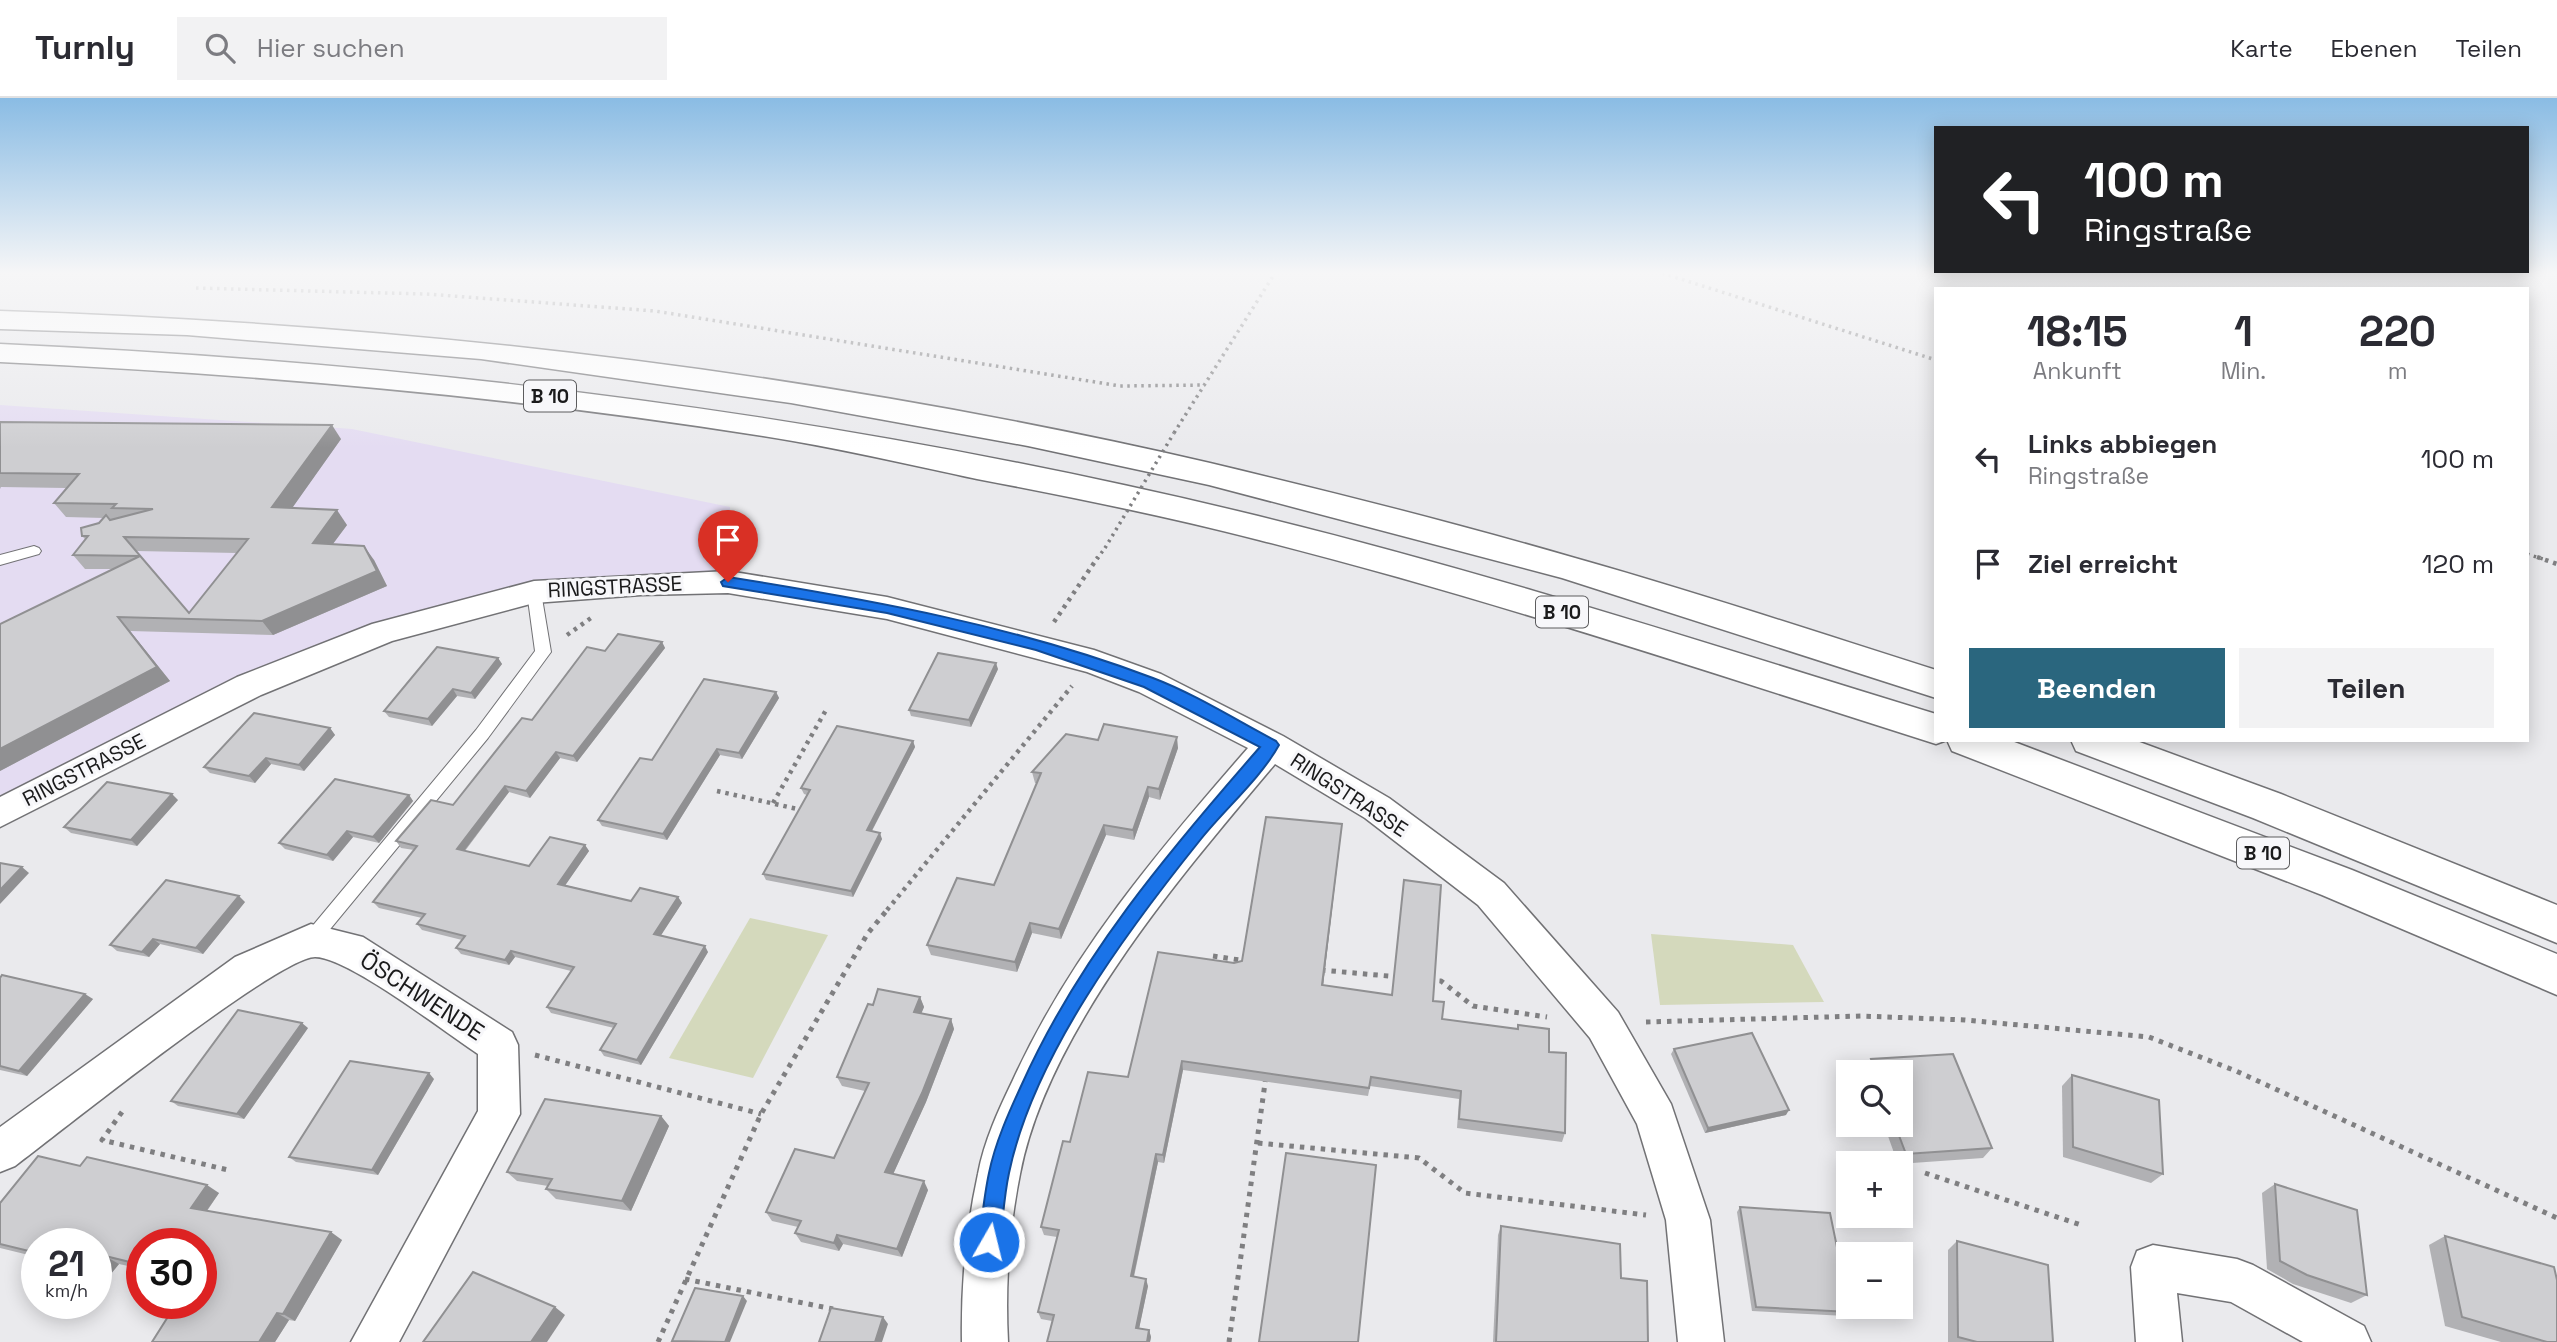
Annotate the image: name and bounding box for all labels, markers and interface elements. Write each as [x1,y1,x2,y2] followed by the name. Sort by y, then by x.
[177,17,667,80] search box
[35,27,135,69] text: Turnly
[201,29,239,67] icon: search
[257,31,405,65] text: Hier suchen
[2230,33,2293,64] text: Karte
[2331,33,2417,64] text: Ebenen
[2455,33,2522,64] text: Teilen
[2084,149,2224,211] text: 100 m
[1969,154,2060,245] icon: left
[2084,210,2252,250] text: Ringstraße
[2027,305,2128,358] text: 18:15
[2234,305,2253,358] text: 1
[2359,305,2436,358] text: 220
[2033,356,2122,386] text: Ankunft
[2221,356,2266,386] text: Min.
[2388,356,2407,386] text: m
[524,380,576,412] road number: B 10
[2028,427,2217,461] text: Links abbiegen
[1969,440,2007,478] icon: left
[2421,442,2494,476] text: 100 m
[2028,461,2149,491] text: Ringstraße
[698,510,758,582] pin
[709,521,747,559] icon: arrive
[1969,545,2007,583] icon: arrive
[2028,547,2178,581] text: Ziel erreicht
[2422,547,2494,581] text: 120 m
[547,569,683,604] street label: RINGSTRASSE
[1536,597,1588,628] road number: B 10
[1969,648,2225,728] button: Beenden
[2239,648,2494,728] button: Teilen
[18,727,150,812] street label: RINGSTRASSE
[1285,747,1413,843] street label: RINGSTRASSE
[2237,838,2289,868] road number: B 10
[354,944,490,1047] street label: ÖSCHWENDE
[1836,1060,1913,1319] map controls
[1836,1060,1913,1137] button: search
[1836,1151,1913,1228] button: +
[952,1205,1026,1279] position arrow
[126,1228,217,1319] speed limit sign: 30
[48,1242,85,1286] text: 21
[1836,1242,1913,1319] button: −
[45,1279,88,1302] text: km/h

